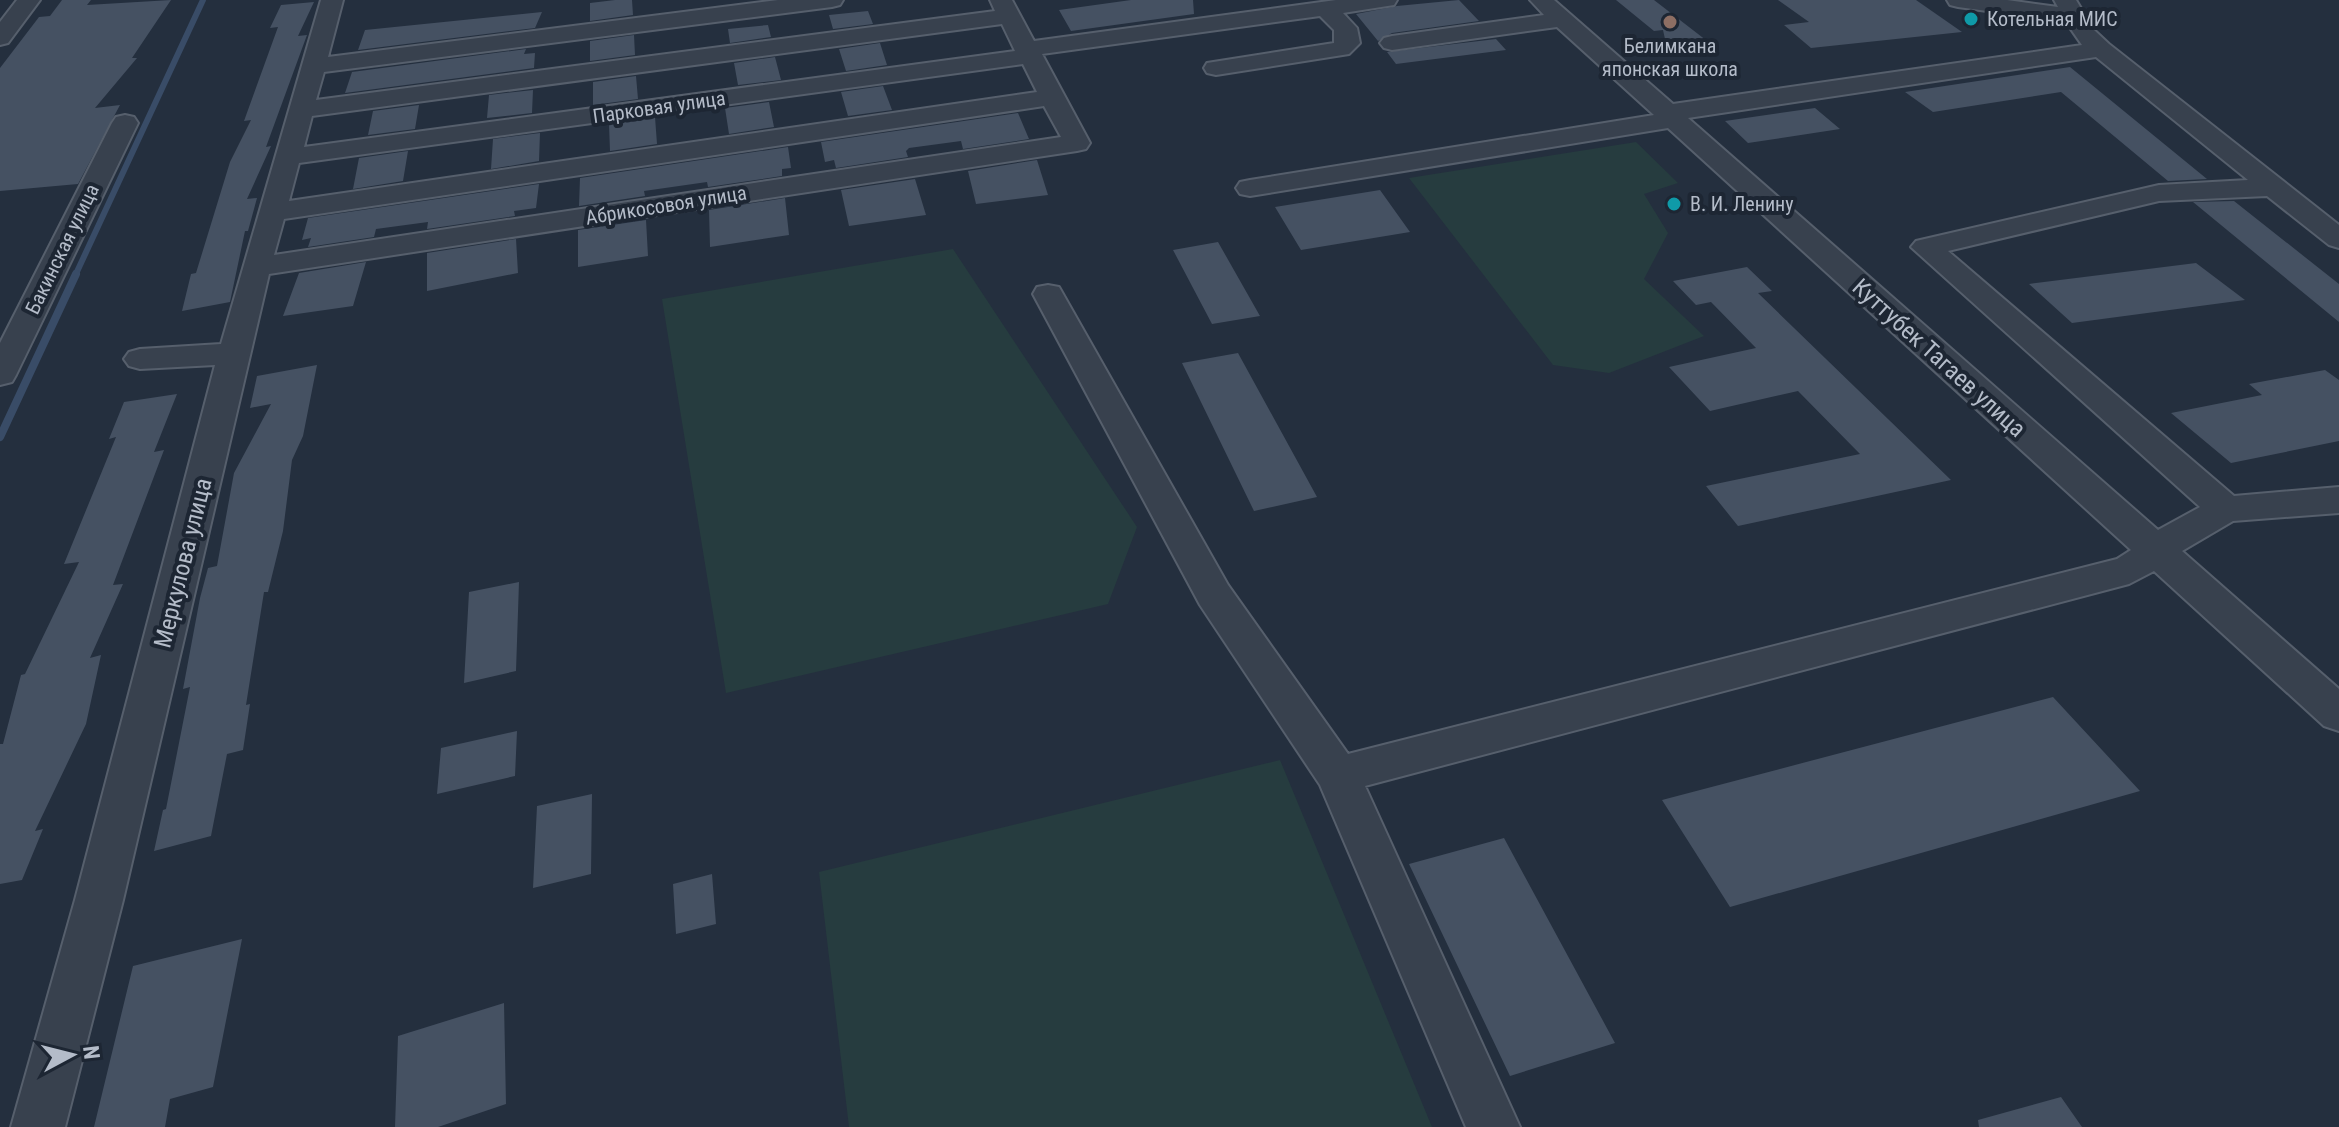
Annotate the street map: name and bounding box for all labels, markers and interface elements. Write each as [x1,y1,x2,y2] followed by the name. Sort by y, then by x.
[1987,7,2117,31] place label: Котельная МИС
[1962,10,1980,28] marker: Котельная МИС
[1661,13,1679,31] marker: Белимкана японская школа
[1602,34,1738,81] place label: Белимкана японская школа
[591,86,727,128] street label: Парковая улица
[20,180,104,318] street label: Бакинская улица
[584,180,748,230] street label: Абрикосовоя улица
[1690,192,1794,216] place label: В. И. Ленину
[1665,195,1683,213] marker: В. И. Ленину
[1847,273,2031,443] street label: Куттубек Тагаев улица
[148,475,218,651] street label: Меркулова улица
[32,1015,112,1095] north arrow
[78,1044,105,1061] text: N

